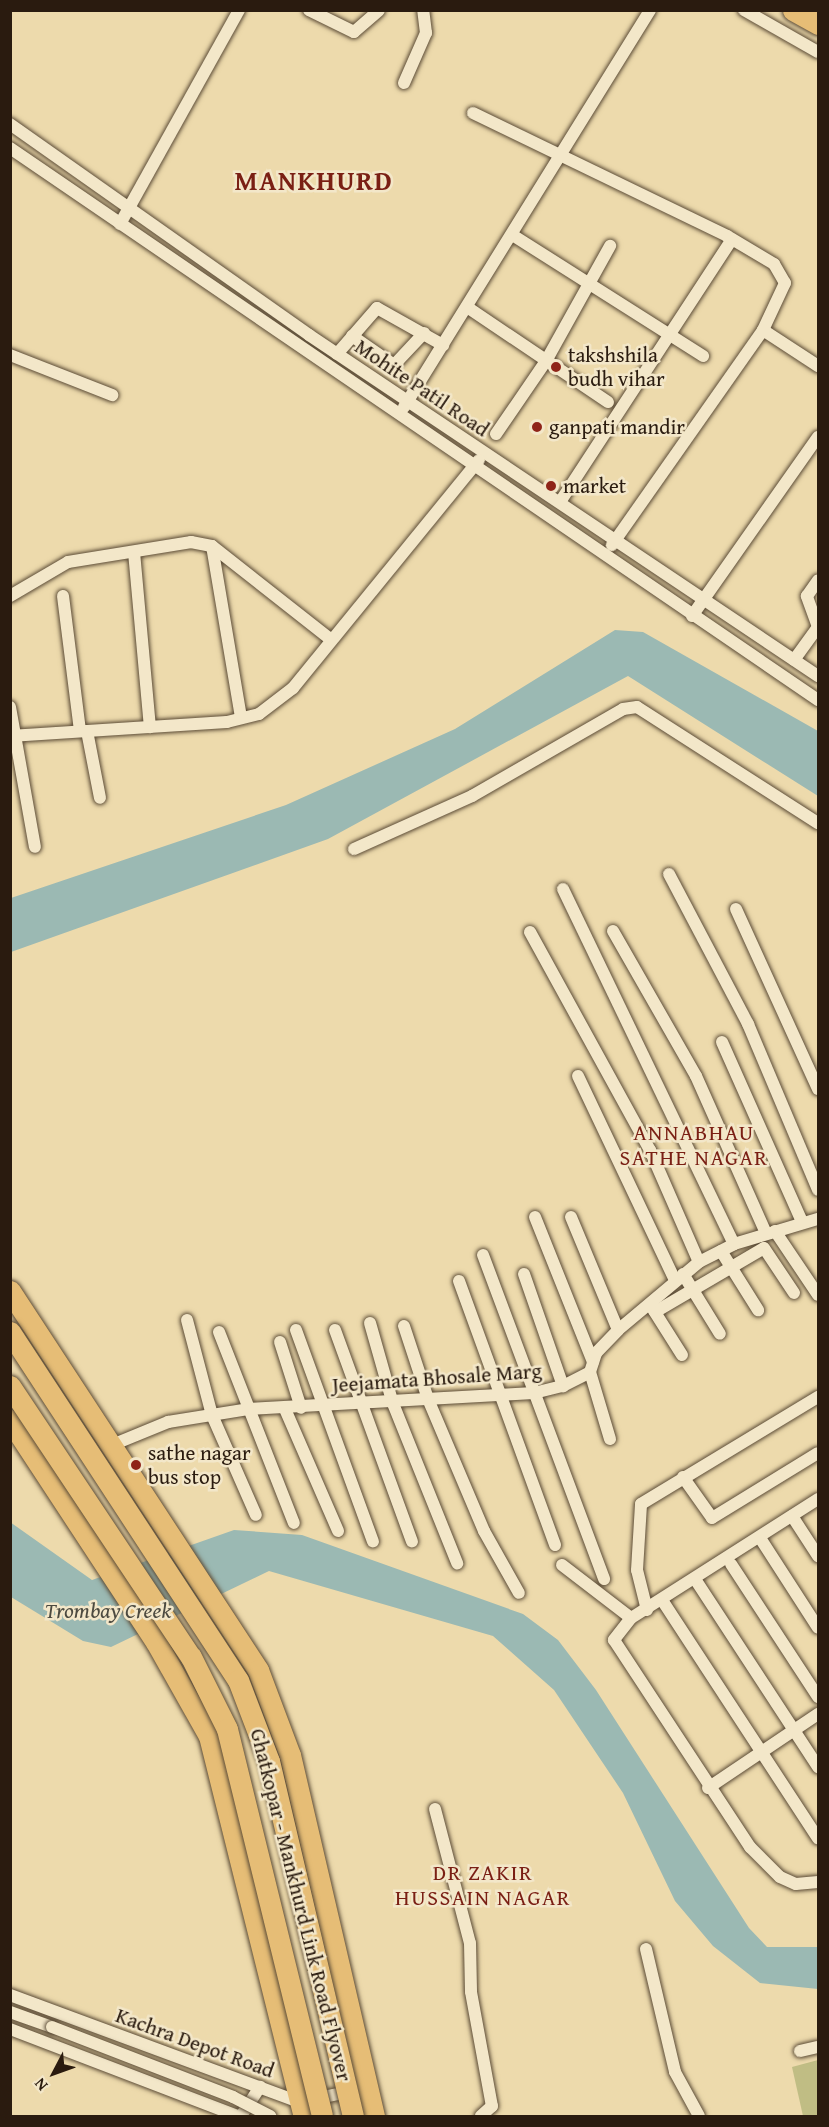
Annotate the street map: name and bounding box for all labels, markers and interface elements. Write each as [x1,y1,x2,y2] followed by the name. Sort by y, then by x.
[235,165,393,197] district label: MANKHURD
[350,334,494,442] street label: Mohite Patil Road
[568,342,665,392] place label: takshshila budh vihar
[549,360,563,374] marker: takshshila budh vihar
[549,414,685,440] place label: ganpati mandir
[530,420,544,434] marker: ganpati mandir
[563,473,626,499] place label: market
[544,479,558,493] marker: market
[620,1119,768,1170] district label: ANNABHAU SATHE NAGAR
[331,1358,543,1398] street label: Jeejamata Bhosale Marg
[148,1440,251,1490] place label: sathe nagar bus stop
[129,1458,143,1472] marker: sathe nagar bus stop
[45,1598,171,1624] water label: Trombay Creek
[245,1726,357,2084] street label: Ghatkopar - Mankhurd Link Road Flyover
[395,1859,571,1910] district label: DR ZAKIR HUSSAIN NAGAR
[112,2003,278,2083] street label: Kachra Depot Road
[24,2043,84,2103] north arrow
[28,2073,53,2097] text: N

